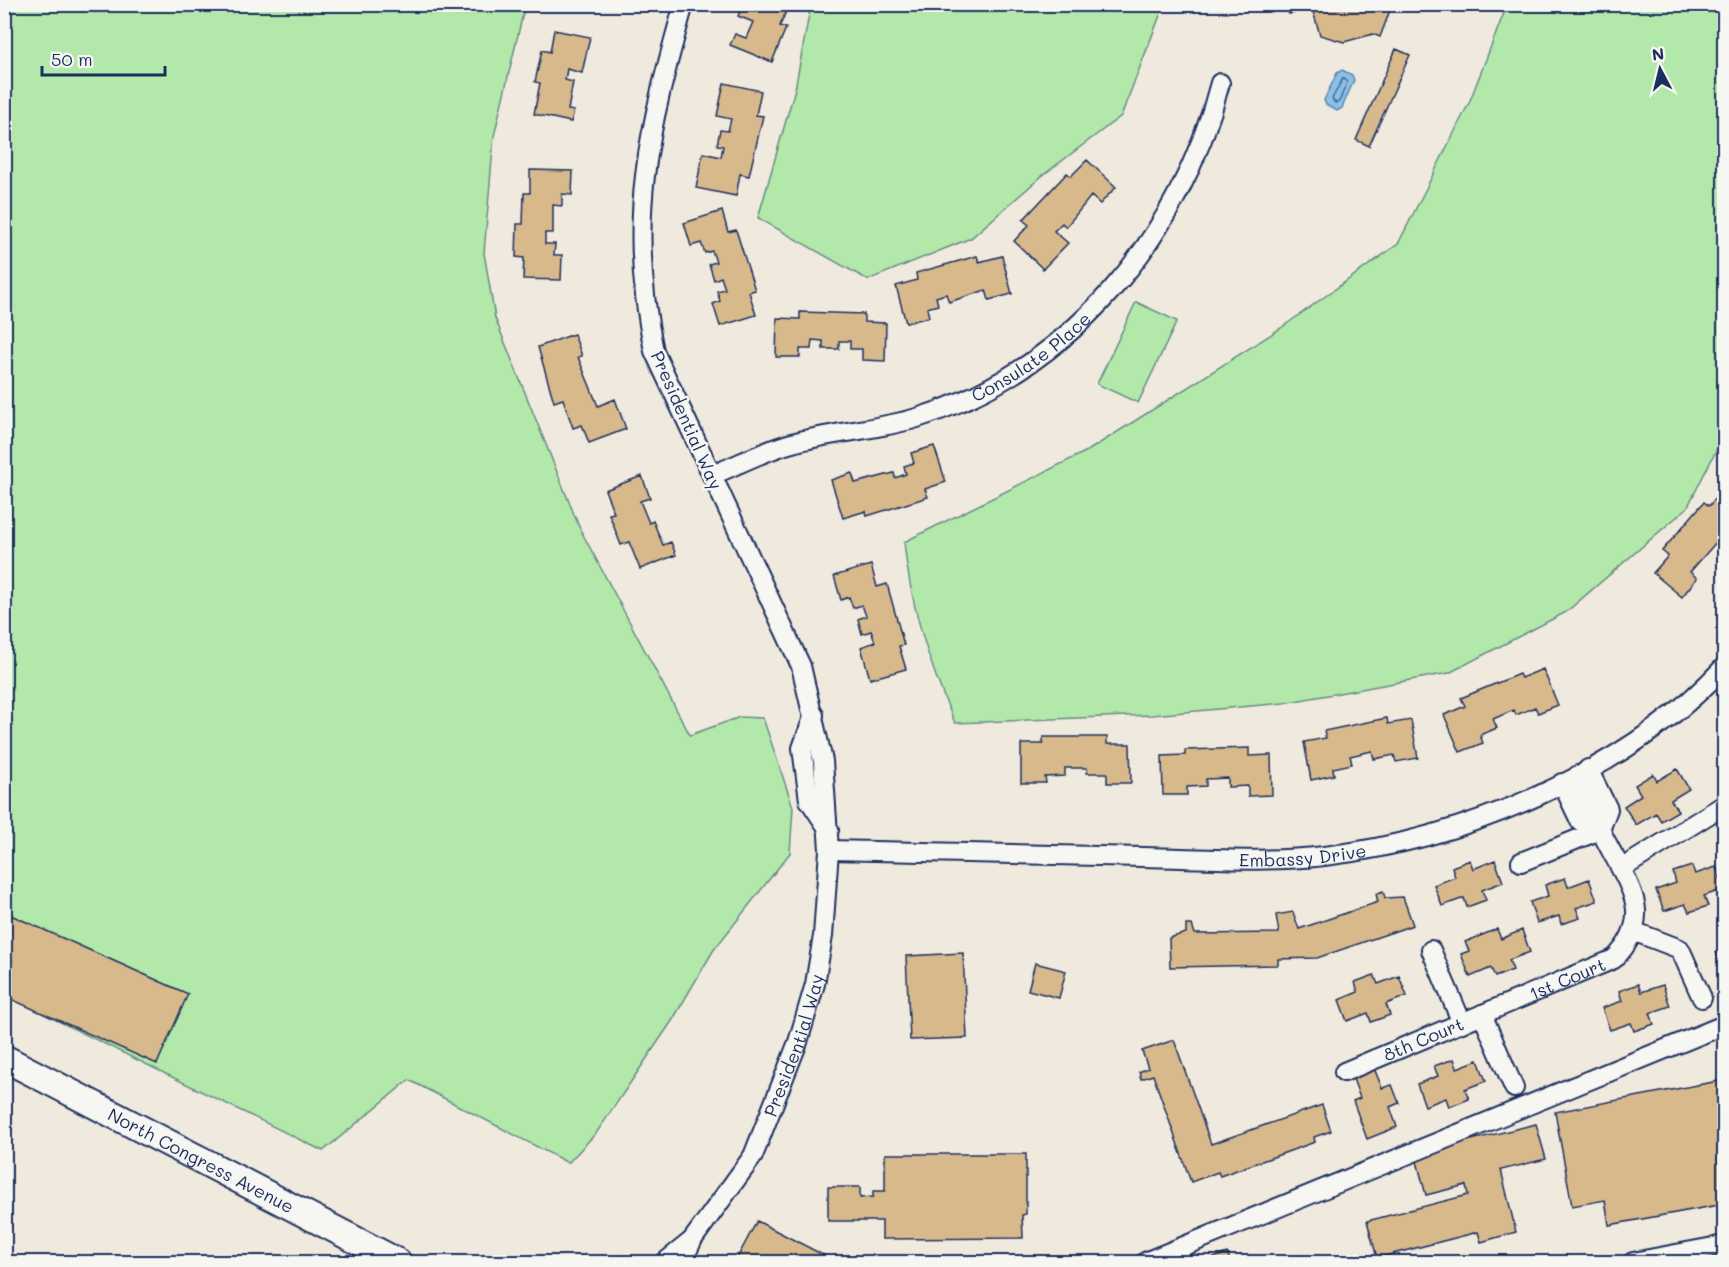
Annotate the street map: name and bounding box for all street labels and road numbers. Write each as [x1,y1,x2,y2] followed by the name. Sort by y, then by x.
[967,307,1096,407] street label: Consulate Place
[646,347,728,493] street label: Presidential Way
[1239,838,1368,872] street label: Embassy Drive
[1525,952,1609,1005] street label: 1st Court
[758,972,828,1120] street label: Presidential Way
[1379,1011,1467,1066] street label: 8th Court
[104,1102,298,1218] street label: North Congress Avenue

